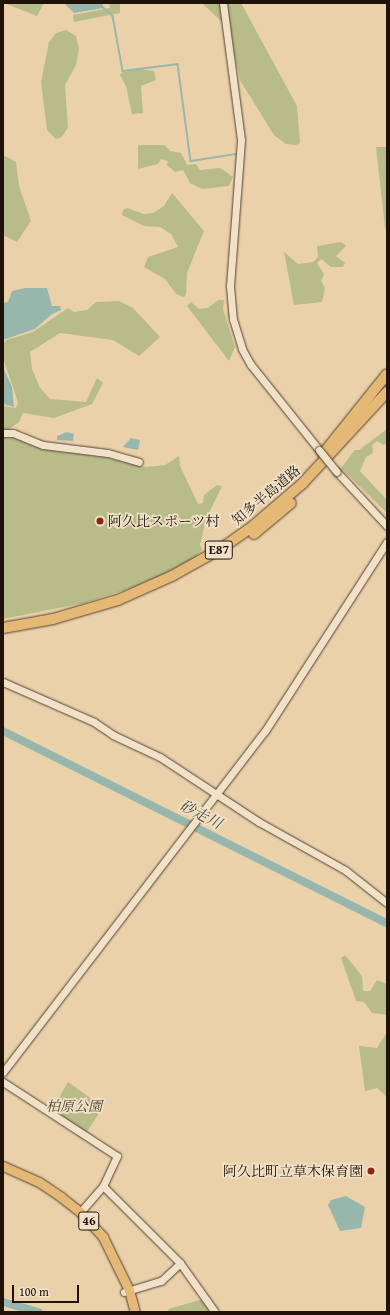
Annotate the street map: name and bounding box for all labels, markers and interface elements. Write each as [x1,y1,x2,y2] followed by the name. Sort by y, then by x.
[228,462,304,528] street label: 知多半島道路
[108,513,220,529] place label: 阿久比スポーツ村
[95,516,105,526] marker: 阿久比スポーツ村
[204,539,234,561] road number: E87
[177,796,225,832] water label: 砂走川
[46,1098,102,1114] park label: 柏原公園
[223,1163,363,1179] place label: 阿久比町立草木保育園
[366,1166,376,1176] marker: 阿久比町立草木保育園
[78,1210,100,1232] road number: 46
[14,1277,81,1303] scale bar
[19,1283,49,1300] text: 100 m

